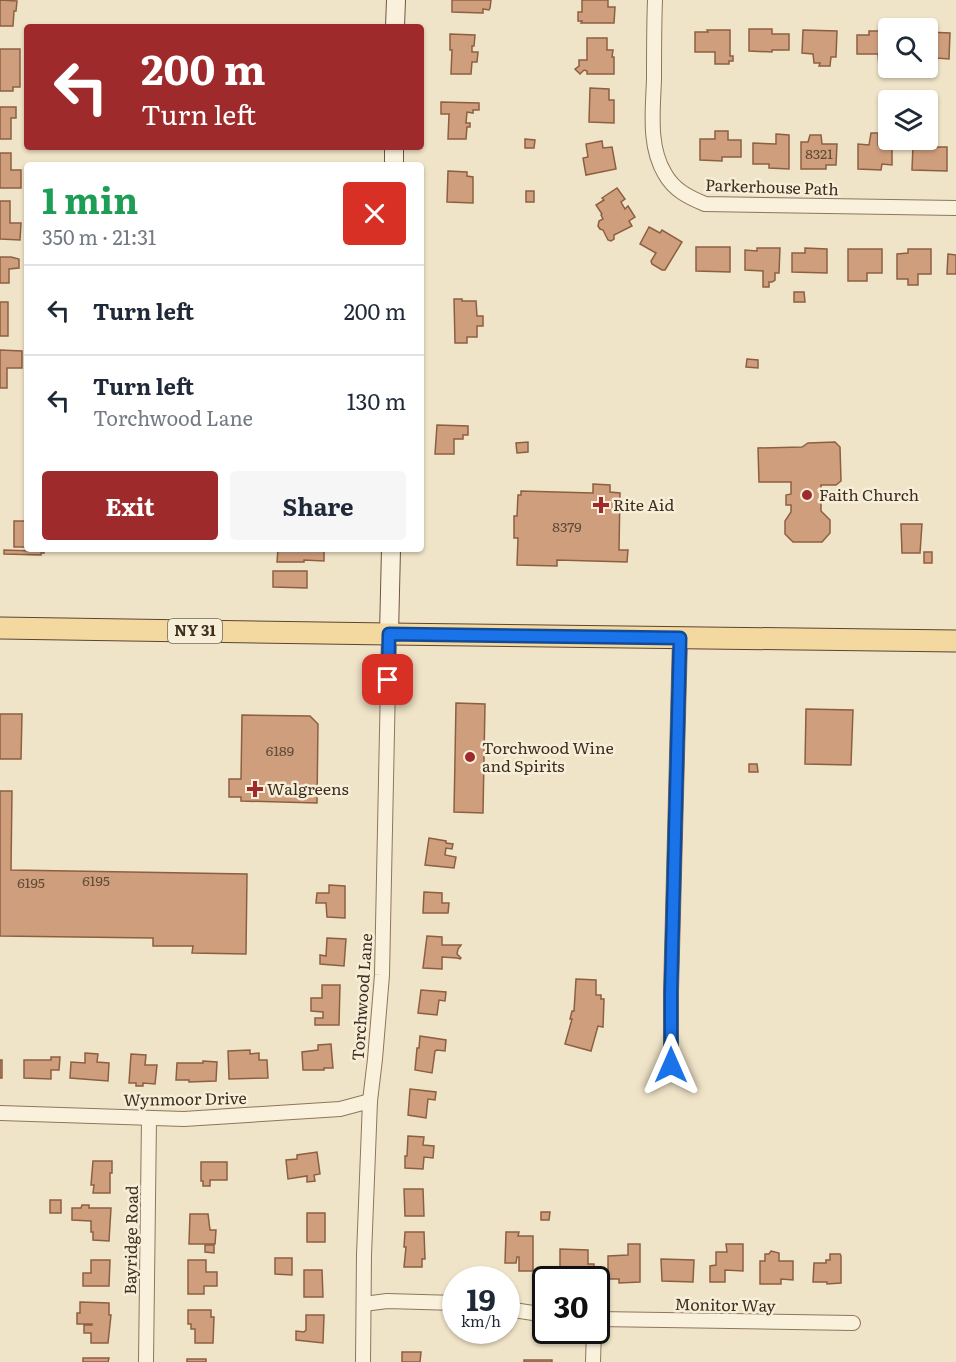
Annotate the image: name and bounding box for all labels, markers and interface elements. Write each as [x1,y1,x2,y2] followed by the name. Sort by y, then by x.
[878,18,938,150] map controls
[878,18,938,78] button: search
[141,36,266,98] text: 200 m
[42,48,120,126] icon: left
[878,90,938,150] button: layers
[141,93,256,133] text: Turn left
[805,143,833,163] house number: 8321
[42,172,138,225] text: 1 min
[705,172,840,200] street label: Parkerhouse Path
[343,182,406,245] button: close
[42,221,156,251] text: 350 m · 21:31
[42,294,75,327] icon: left
[93,294,194,327] text: Turn left
[344,294,406,327] text: 200 m
[93,369,194,402] text: Turn left
[42,384,75,417] icon: left
[347,384,406,417] text: 130 m
[93,402,253,432] text: Torchwood Lane
[42,471,218,540] button: Exit
[230,471,406,540] button: Share
[819,482,920,506] place label: Faith Church
[800,488,814,502] marker: Faith Church
[613,492,674,516] place label: Rite Aid
[594,498,608,512] marker: Rite Aid
[552,516,582,536] house number: 8379
[168,619,222,643] road number: NY 31
[362,654,413,705] pin
[371,663,404,696] icon: arrive
[482,735,614,777] place label: Torchwood Wine and Spirits
[266,740,294,760] house number: 6189
[463,750,477,764] marker: Torchwood Wine and Spirits
[267,776,349,800] place label: Walgreens
[248,782,262,796] marker: Walgreens
[82,870,110,890] house number: 6195
[17,872,45,892] house number: 6195
[345,932,377,1062] street label: Torchwood Lane
[639,1033,703,1097] position arrow
[123,1085,247,1111] street label: Wynmoor Drive
[117,1185,143,1295] street label: Bayridge Road
[532,1266,610,1344] speed limit sign: 30
[466,1276,496,1320] text: 19
[674,1291,776,1317] street label: Monitor Way
[461,1309,501,1332] text: km/h

